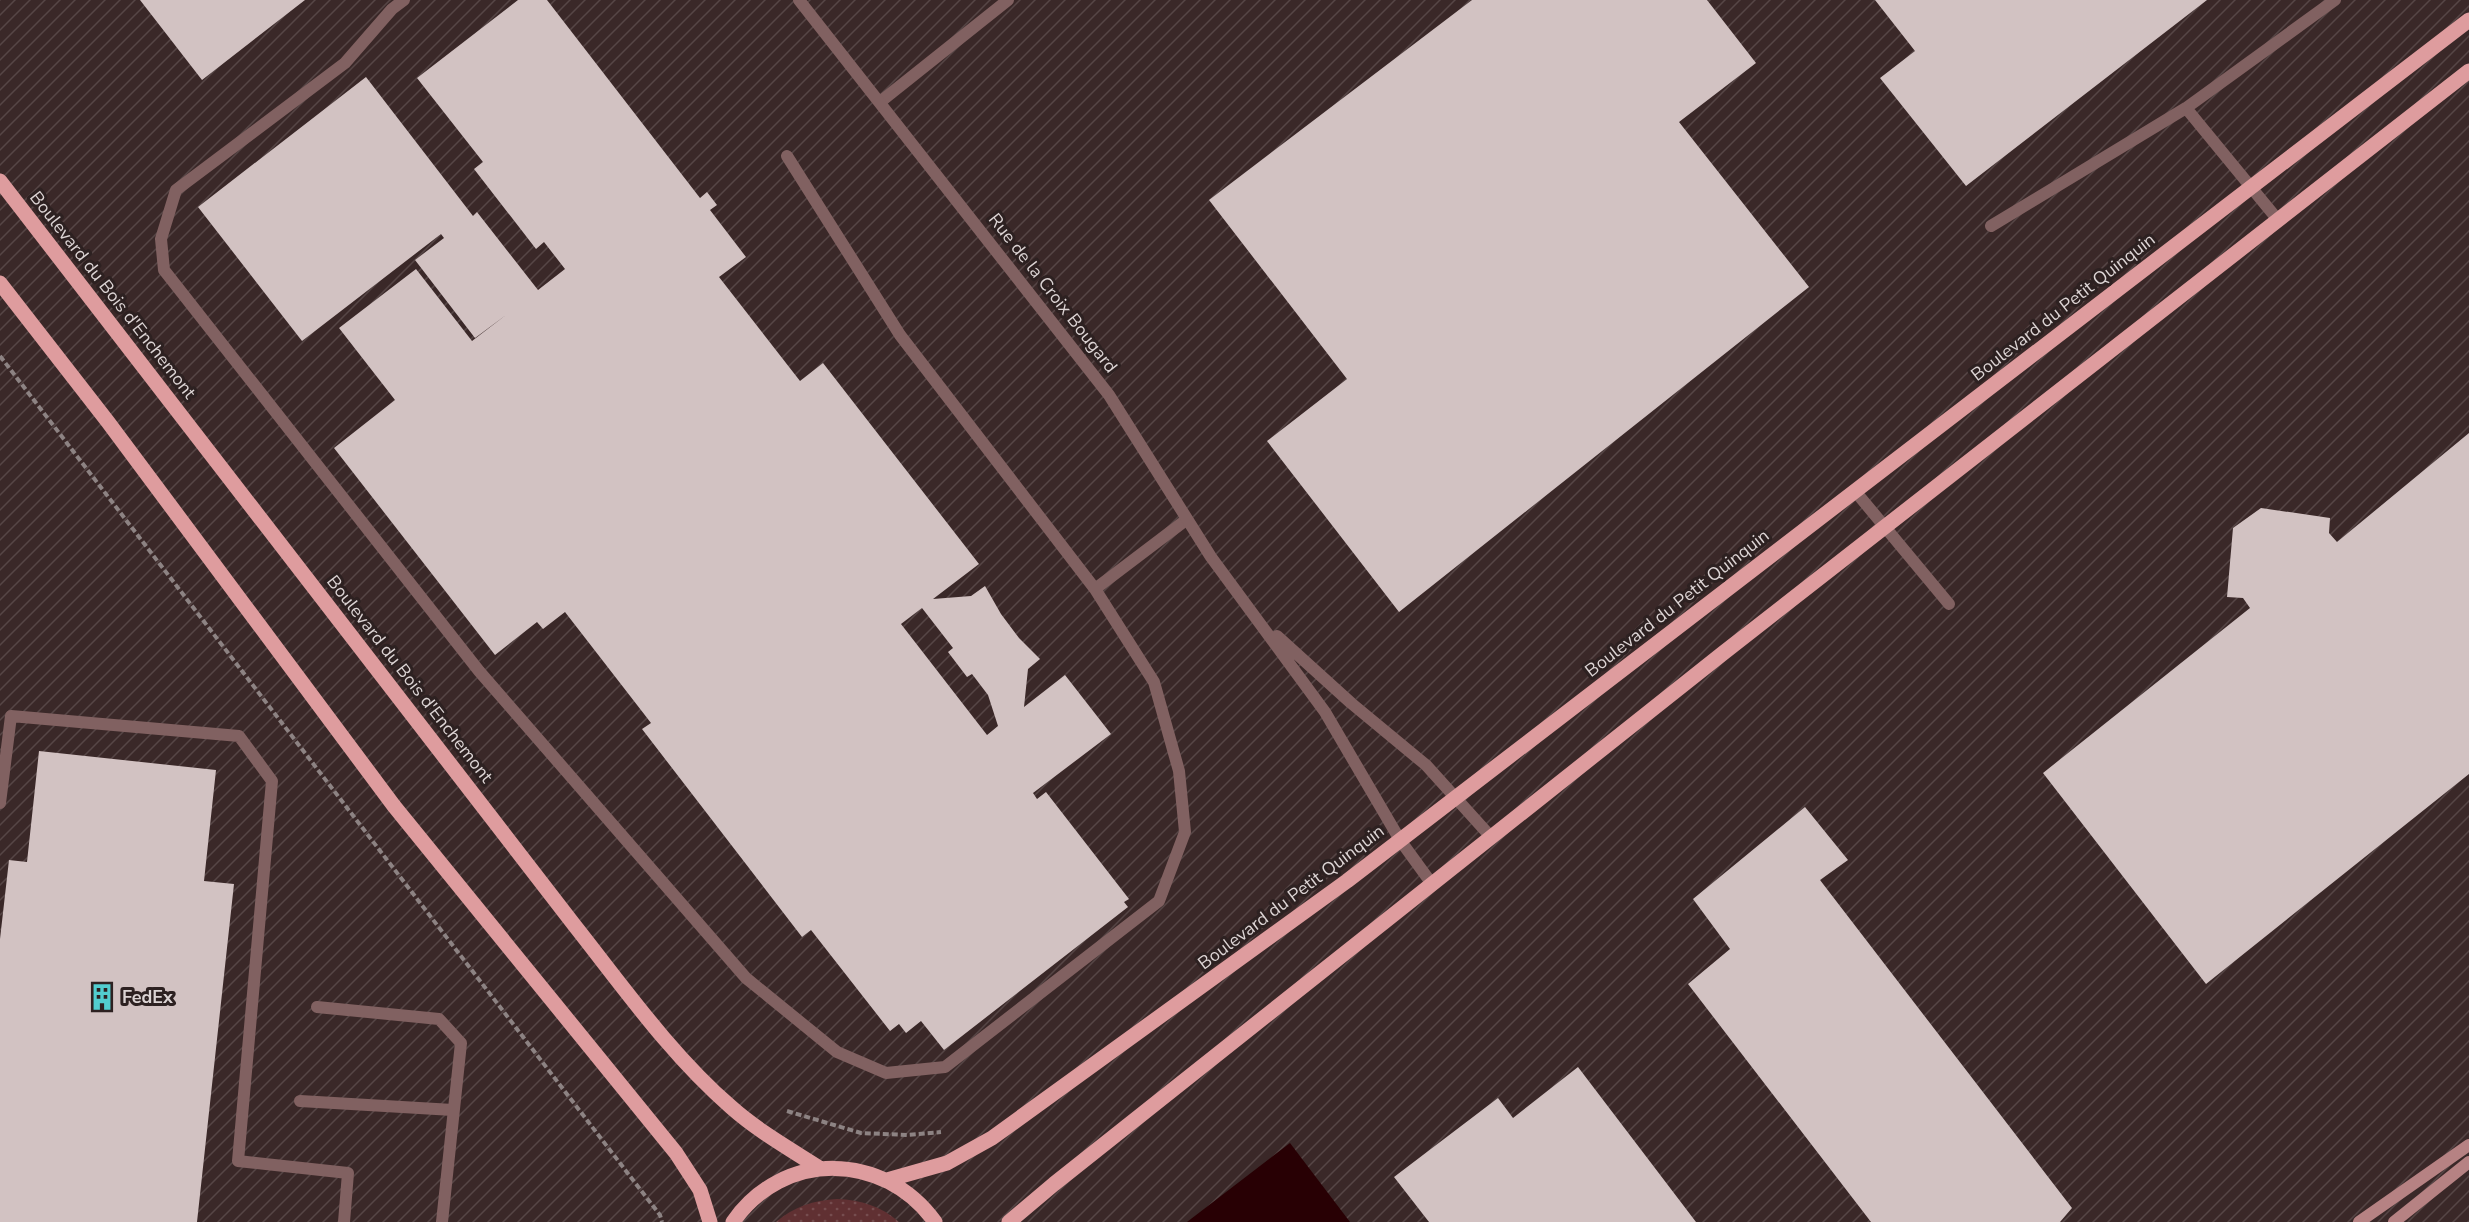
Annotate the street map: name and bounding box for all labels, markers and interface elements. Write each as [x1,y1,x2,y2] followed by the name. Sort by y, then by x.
[24,186,202,404] street label: Boulevard du Bois d'Enchemont
[983,208,1123,378] street label: Rue de la Croix Bougard
[1966,228,2160,386] street label: Boulevard du Petit Quinquin
[1580,524,1774,682] street label: Boulevard du Petit Quinquin
[321,570,499,788] street label: Boulevard du Bois d'Enchemont
[1193,819,1389,975] street label: Boulevard du Petit Quinquin
[87,982,117,1012] building icon: FedEx
[122,985,173,1009] place label: FedEx

